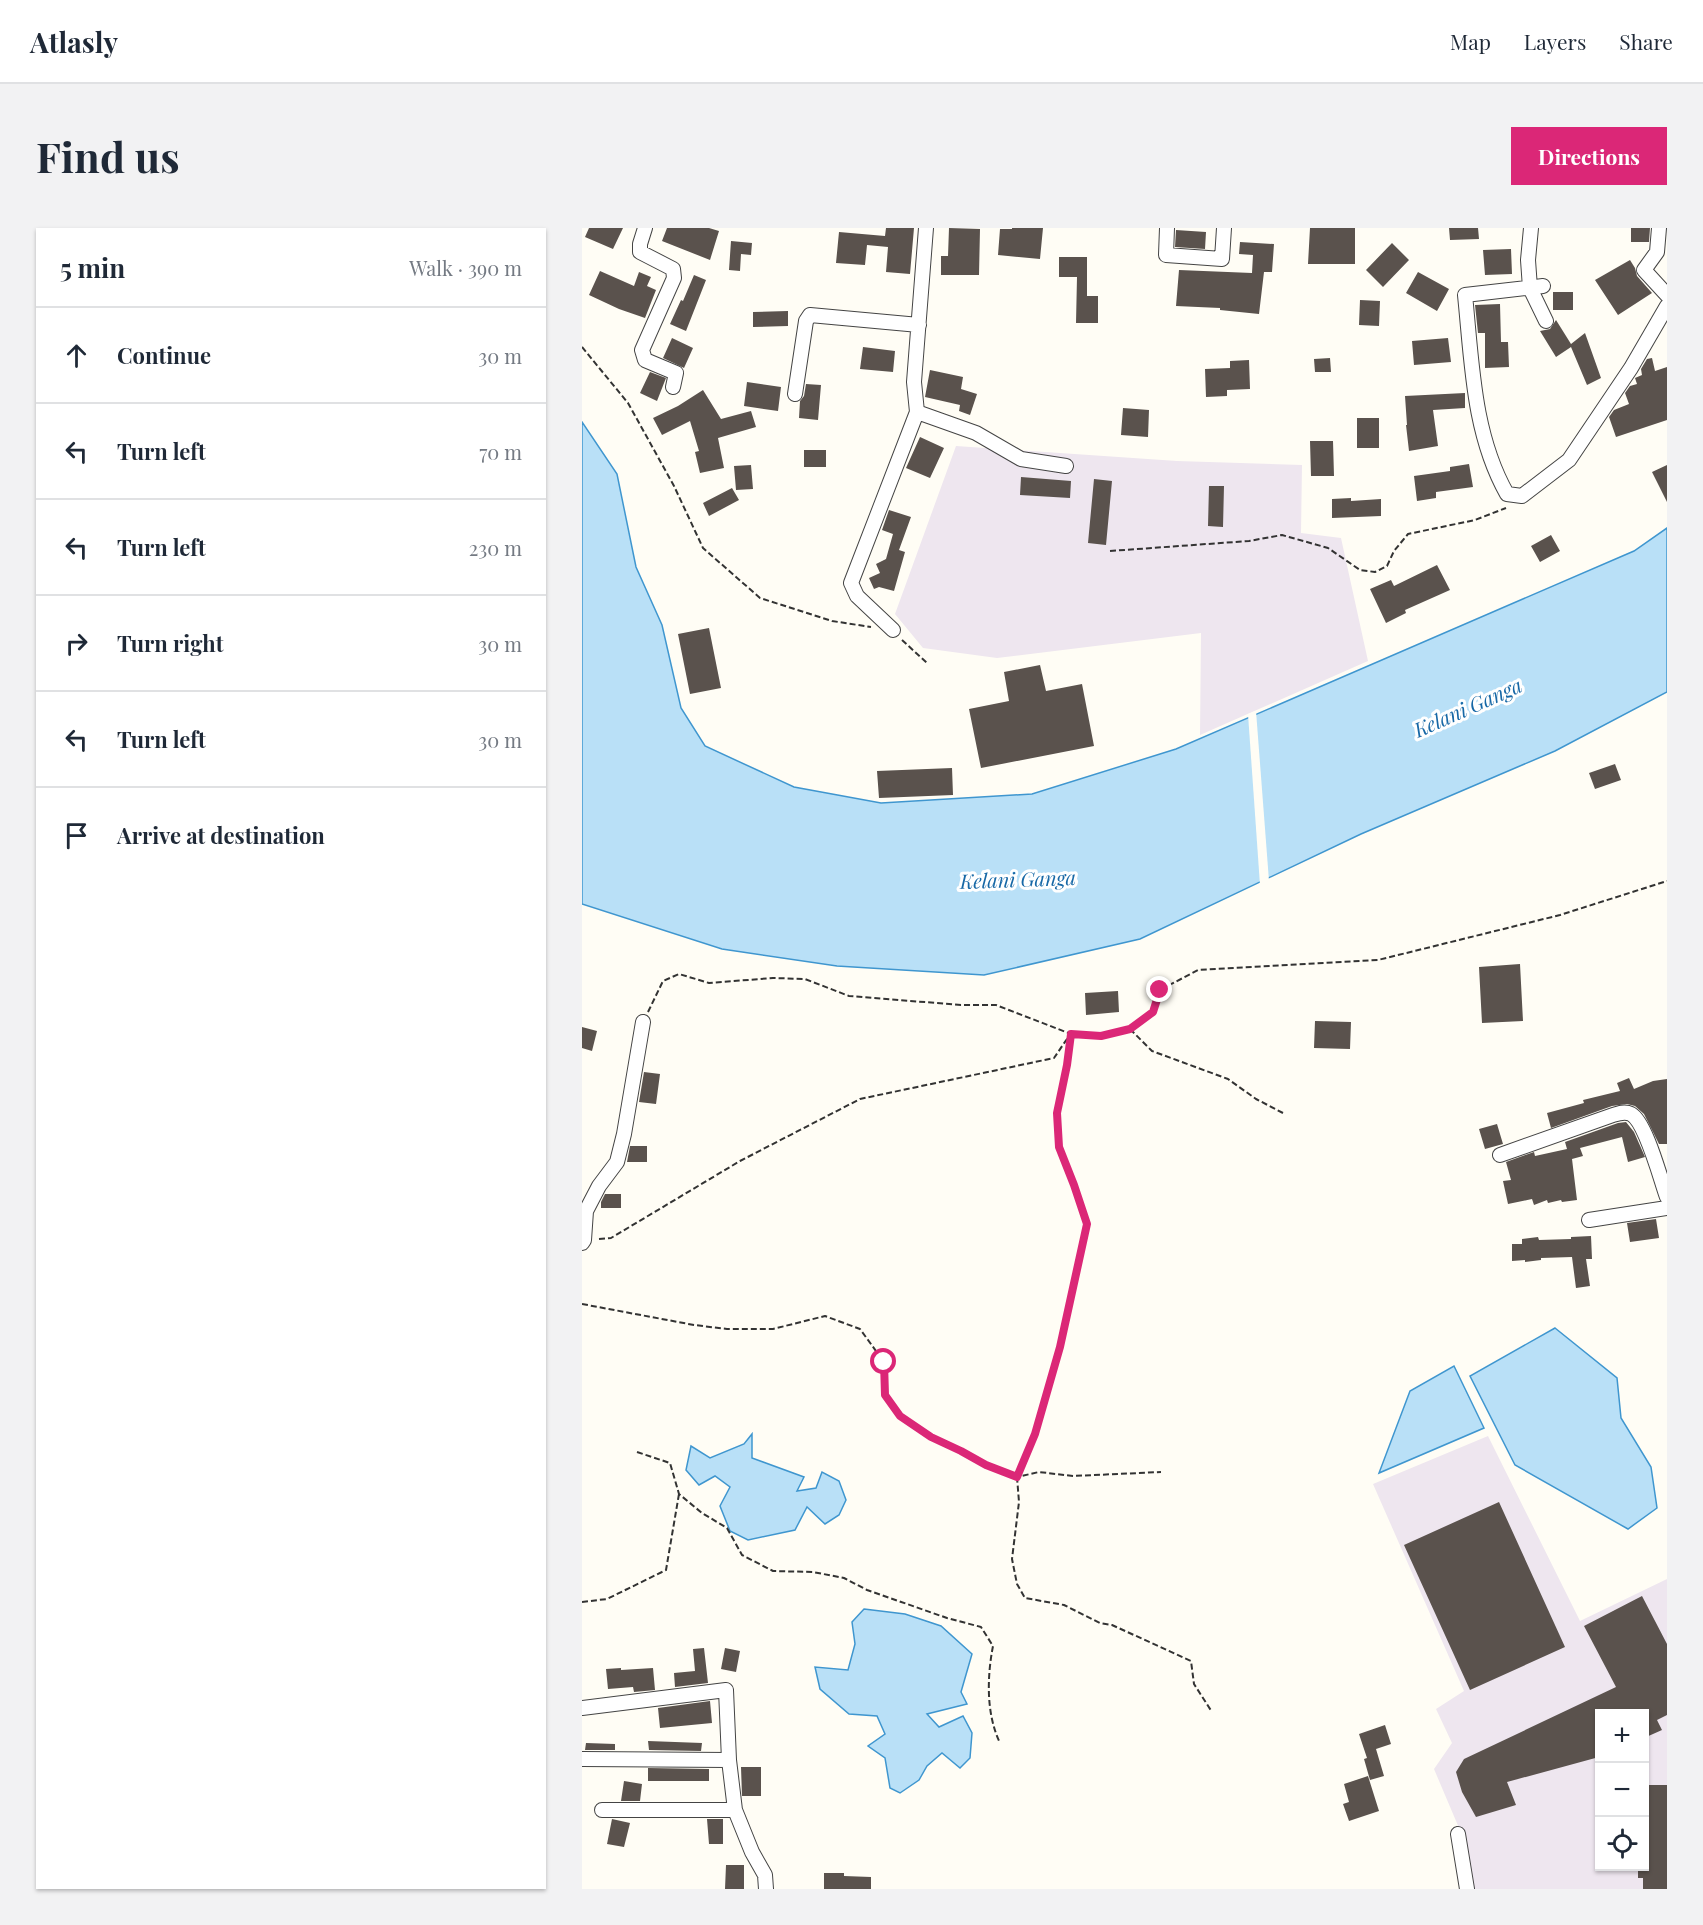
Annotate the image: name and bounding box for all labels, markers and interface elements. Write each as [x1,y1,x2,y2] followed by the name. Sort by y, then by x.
[30,23,118,60] text: Atlasly
[1450,27,1491,55] text: Map
[1524,27,1586,55] text: Layers
[1619,27,1673,55] text: Share
[1511,127,1667,185] button: Directions
[36,128,180,184] text: Find us
[60,250,125,285] text: 5 min
[409,254,522,281] text: Walk · 390 m
[60,339,93,372] icon: ahead
[117,340,211,370] text: Continue
[478,342,522,369] text: 30 m
[60,435,93,468] icon: left
[117,436,206,466] text: Turn left
[479,438,522,465] text: 70 m
[60,531,93,564] icon: left
[117,532,206,562] text: Turn left
[469,534,522,561] text: 230 m
[60,627,93,660] icon: right
[117,628,223,658] text: Turn right
[478,630,522,657] text: 30 m
[1408,671,1526,743] water label: Kelani Ganga
[60,723,93,756] icon: left
[117,724,206,754] text: Turn left
[478,726,522,753] text: 30 m
[60,819,93,852] icon: arrive
[117,820,325,850] text: Arrive at destination
[959,863,1076,894] water label: Kelani Ganga
[1146,976,1172,1002] route end
[870,1348,896,1374] route start
[1595,1709,1649,1871] map controls
[1595,1709,1649,1763] button: +
[1595,1763,1649,1817] button: −
[1595,1817,1649,1871] button: locate

